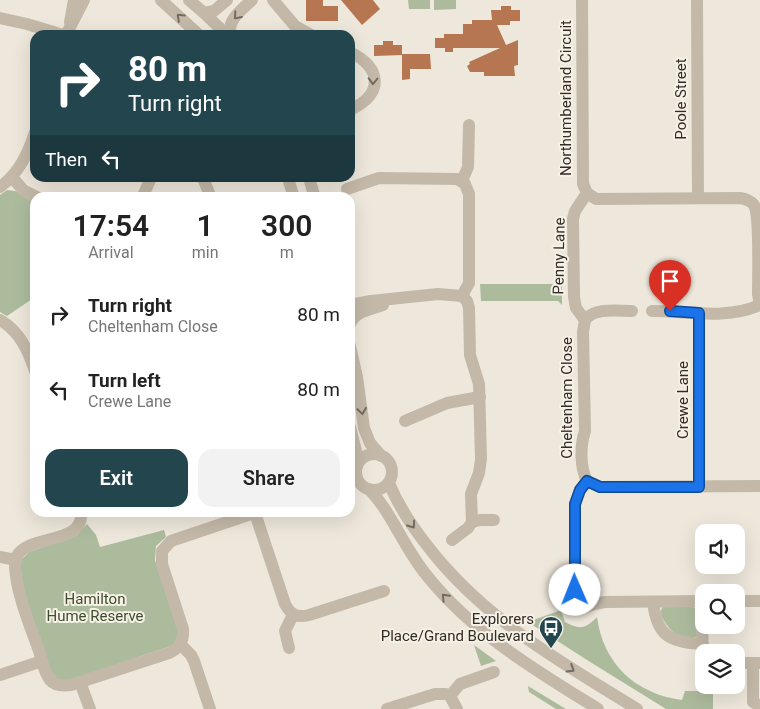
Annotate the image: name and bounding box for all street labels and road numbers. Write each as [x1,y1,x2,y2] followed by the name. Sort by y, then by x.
[557,20,575,176] street label: Northumberland Circuit
[672,58,690,140] street label: Poole Street
[549,217,569,295] street label: Penny Lane
[558,337,576,459] street label: Cheltenham Close
[674,361,692,439] street label: Crewe Lane

